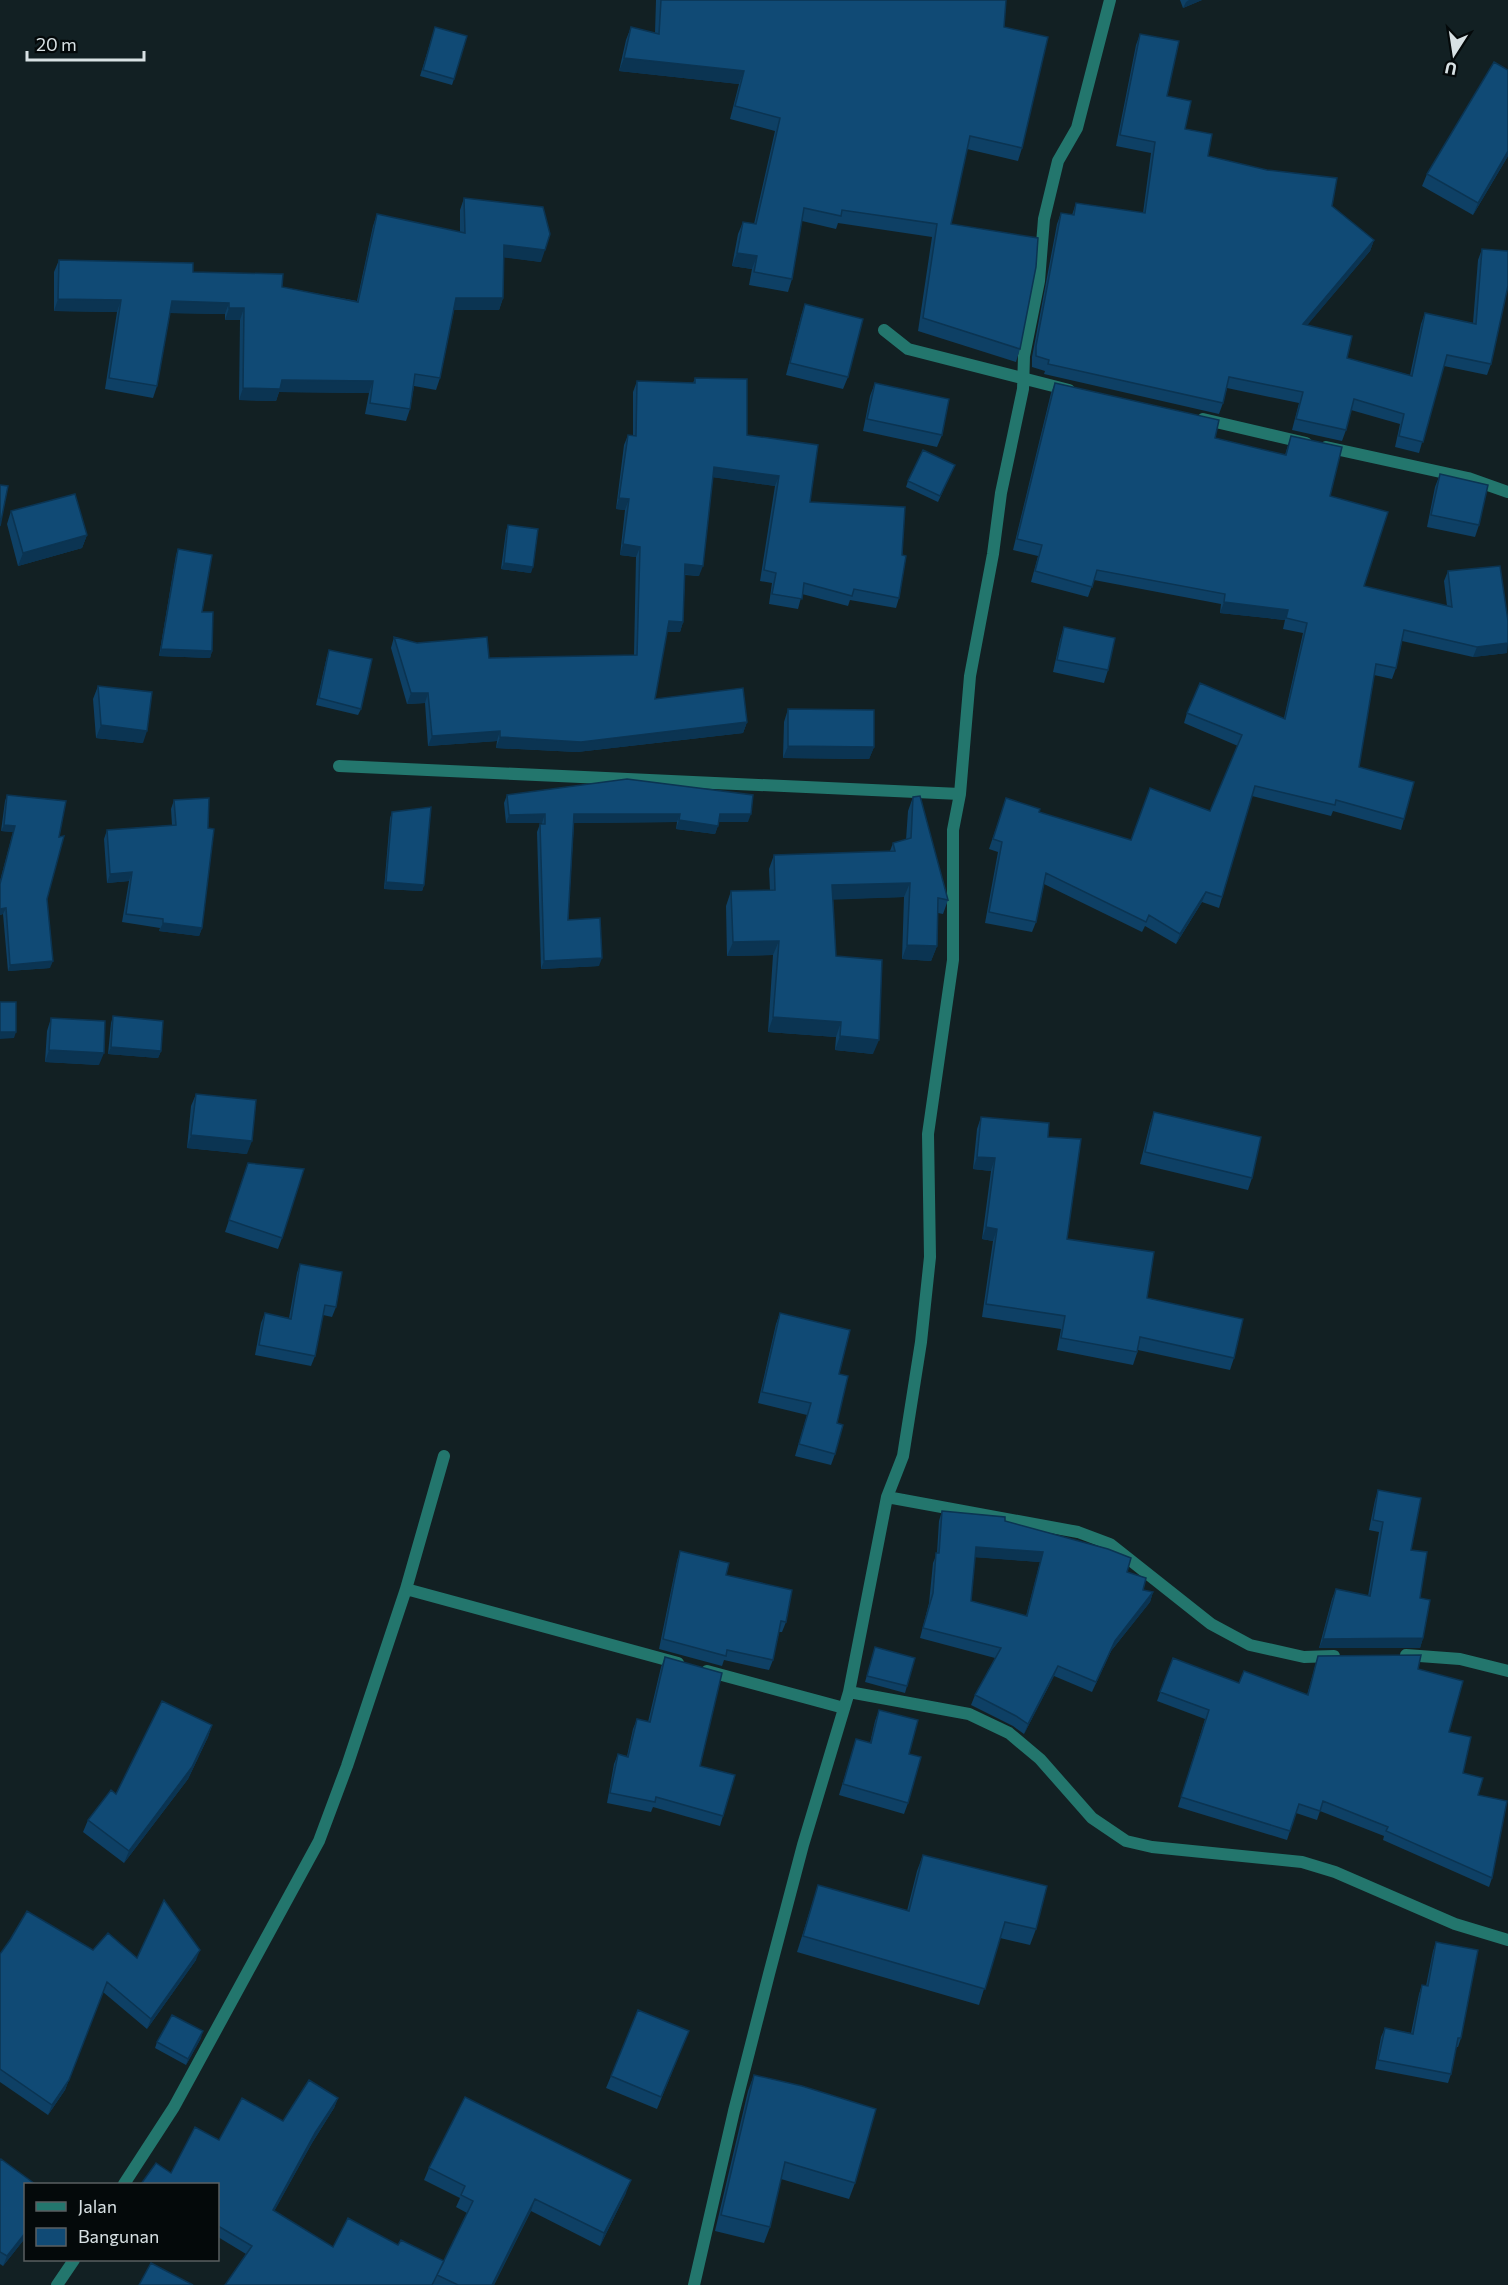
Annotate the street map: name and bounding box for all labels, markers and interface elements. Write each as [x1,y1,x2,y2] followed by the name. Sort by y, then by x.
[27,24,144,62] scale bar
[1424,24,1484,84] north arrow
[36,33,77,55] text: 20 m
[1443,59,1458,80] text: U
[24,2183,219,2261] legend
[78,2195,117,2217] text: Jalan
[78,2225,159,2247] text: Bangunan

